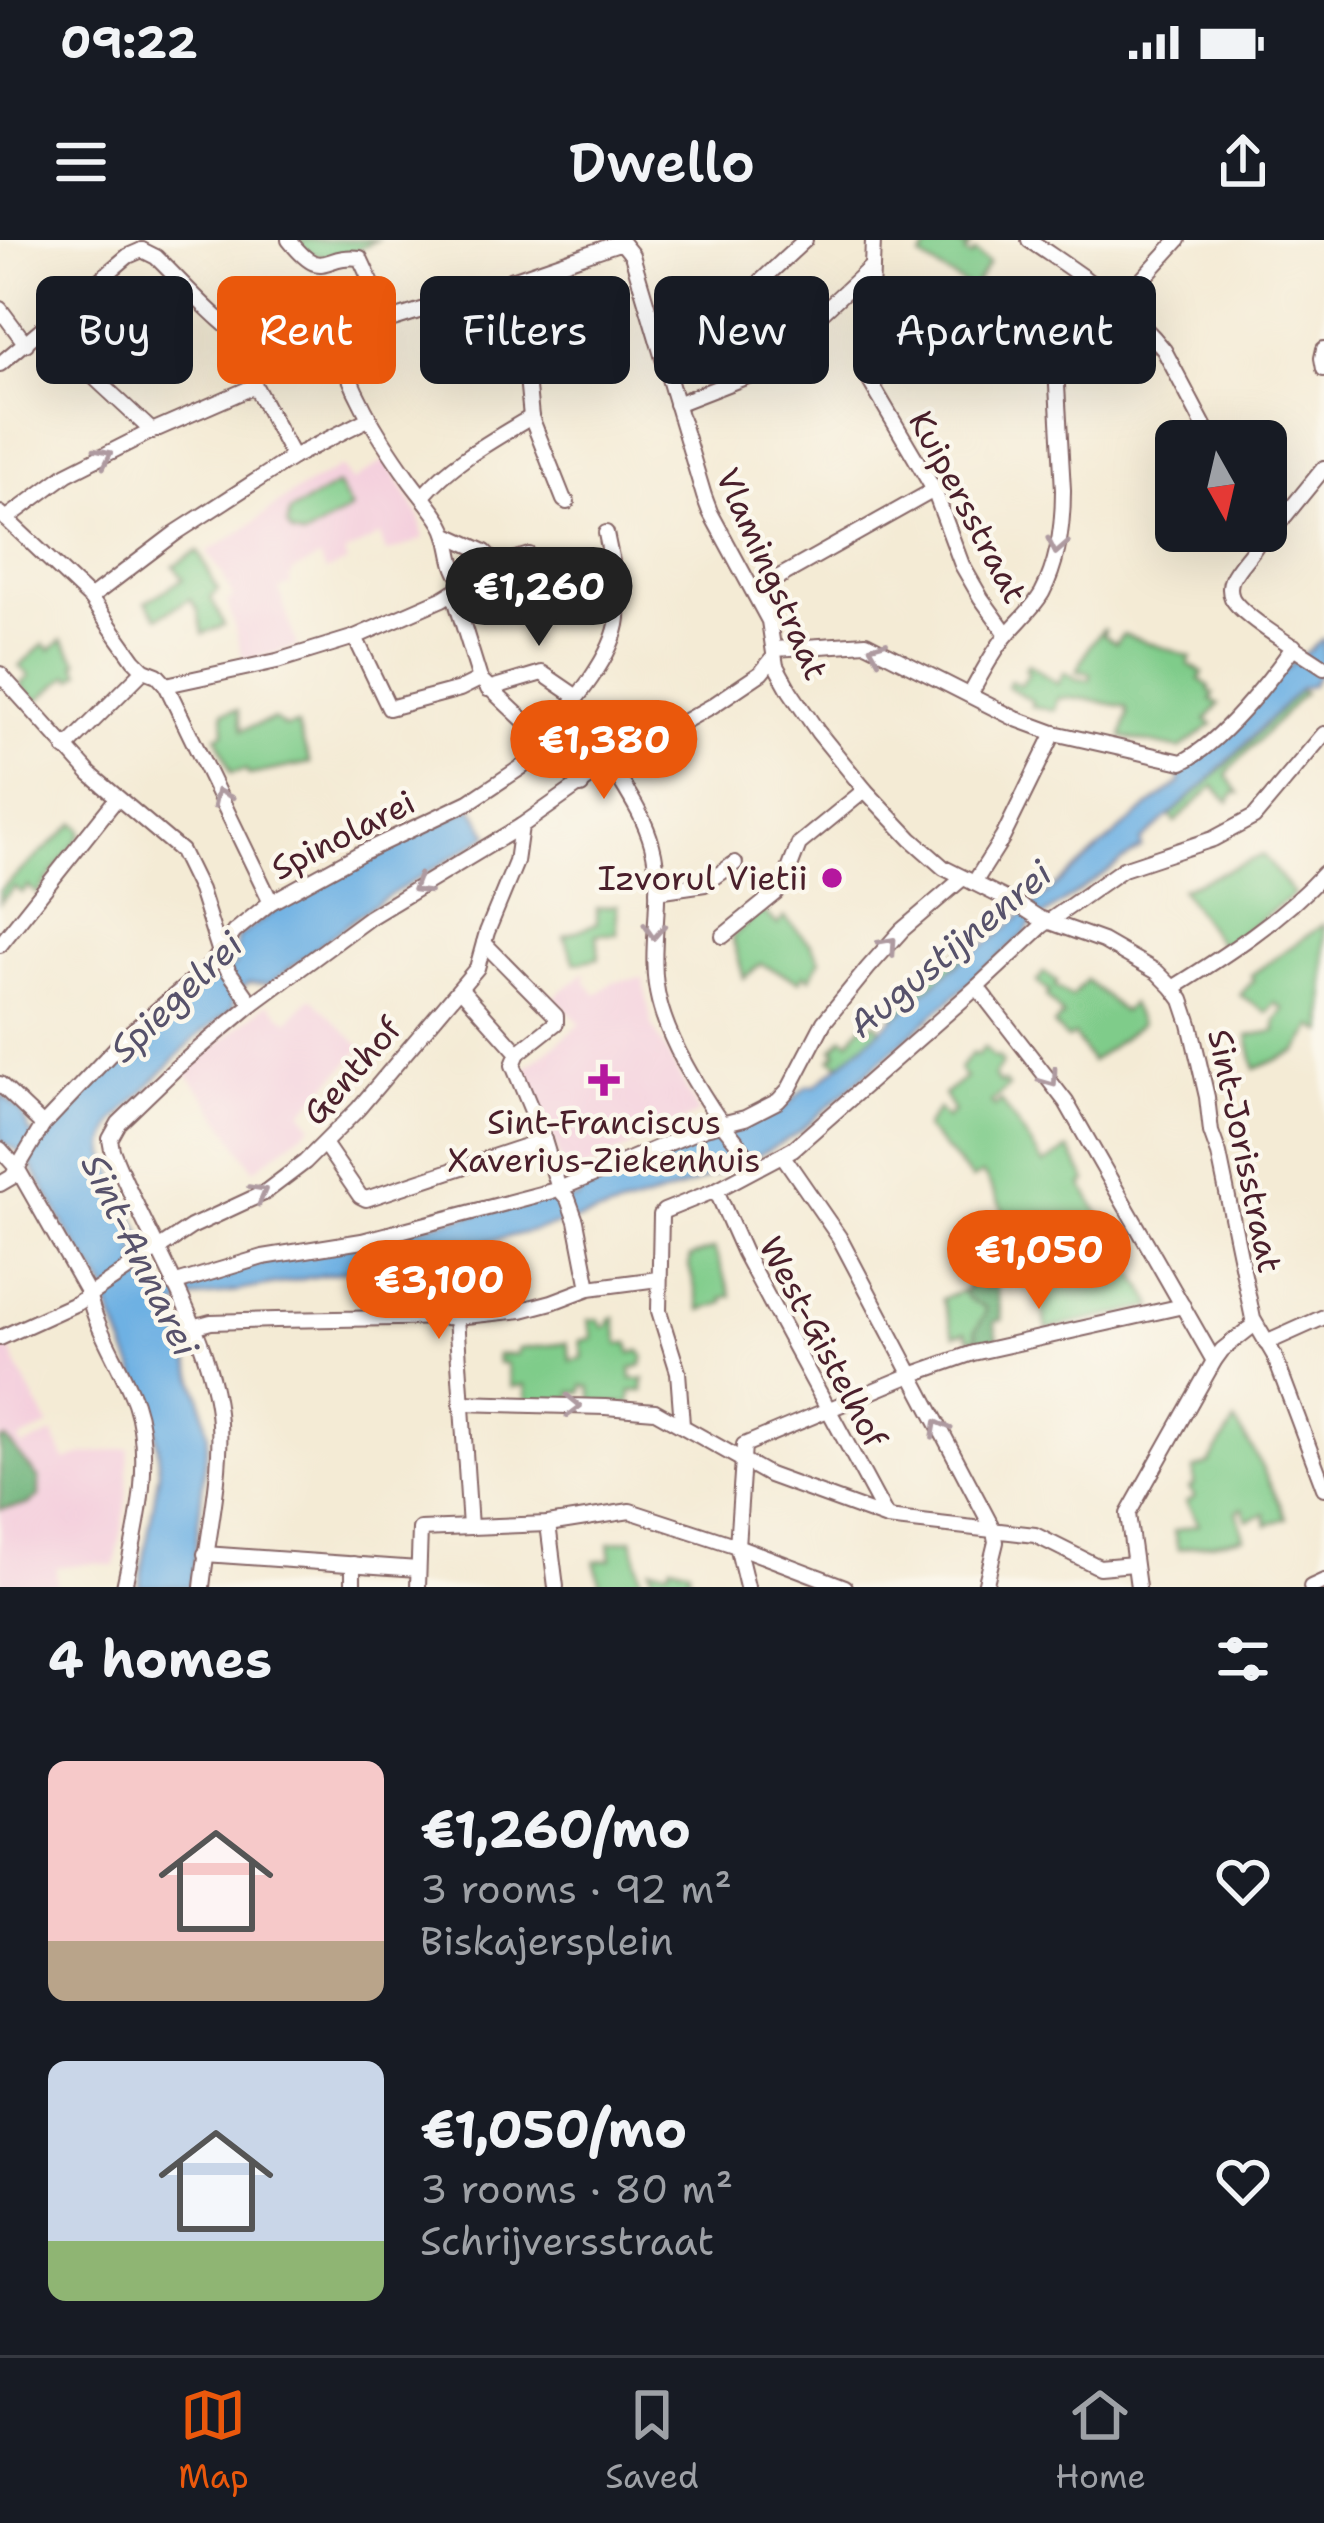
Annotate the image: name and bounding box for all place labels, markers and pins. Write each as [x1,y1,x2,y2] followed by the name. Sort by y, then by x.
[441,547,637,649] pin: €1,260
[506,700,702,802] pin: €1,380
[598,856,808,901] place label: Izvorul Vietii
[819,865,845,891] marker: Izvorul Vietii
[588,1064,620,1096] marker: Sint-Franciscus Xaverius-Ziekenhuis
[447,1100,761,1183] place label: Sint-Franciscus Xaverius-Ziekenhuis
[941,1210,1137,1312] pin: €1,050
[341,1240,537,1342] pin: €3,100

